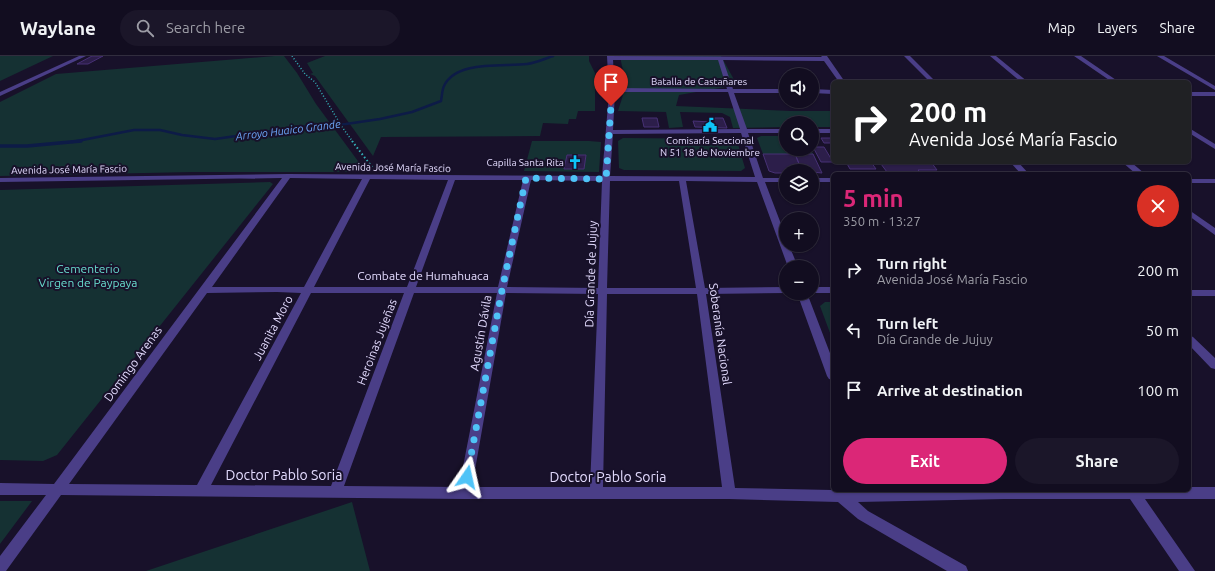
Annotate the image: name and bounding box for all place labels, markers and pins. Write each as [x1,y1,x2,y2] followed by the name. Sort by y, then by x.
[594,65,628,106] pin
[702,117,718,133] public building icon: Comisaría Seccional N 51 18 de Noviembre
[660,135,760,158] place label: Comisaría Seccional N 51 18 de Noviembre
[567,154,583,170] church icon: Capilla Santa Rita
[487,157,564,168] place label: Capilla Santa Rita

